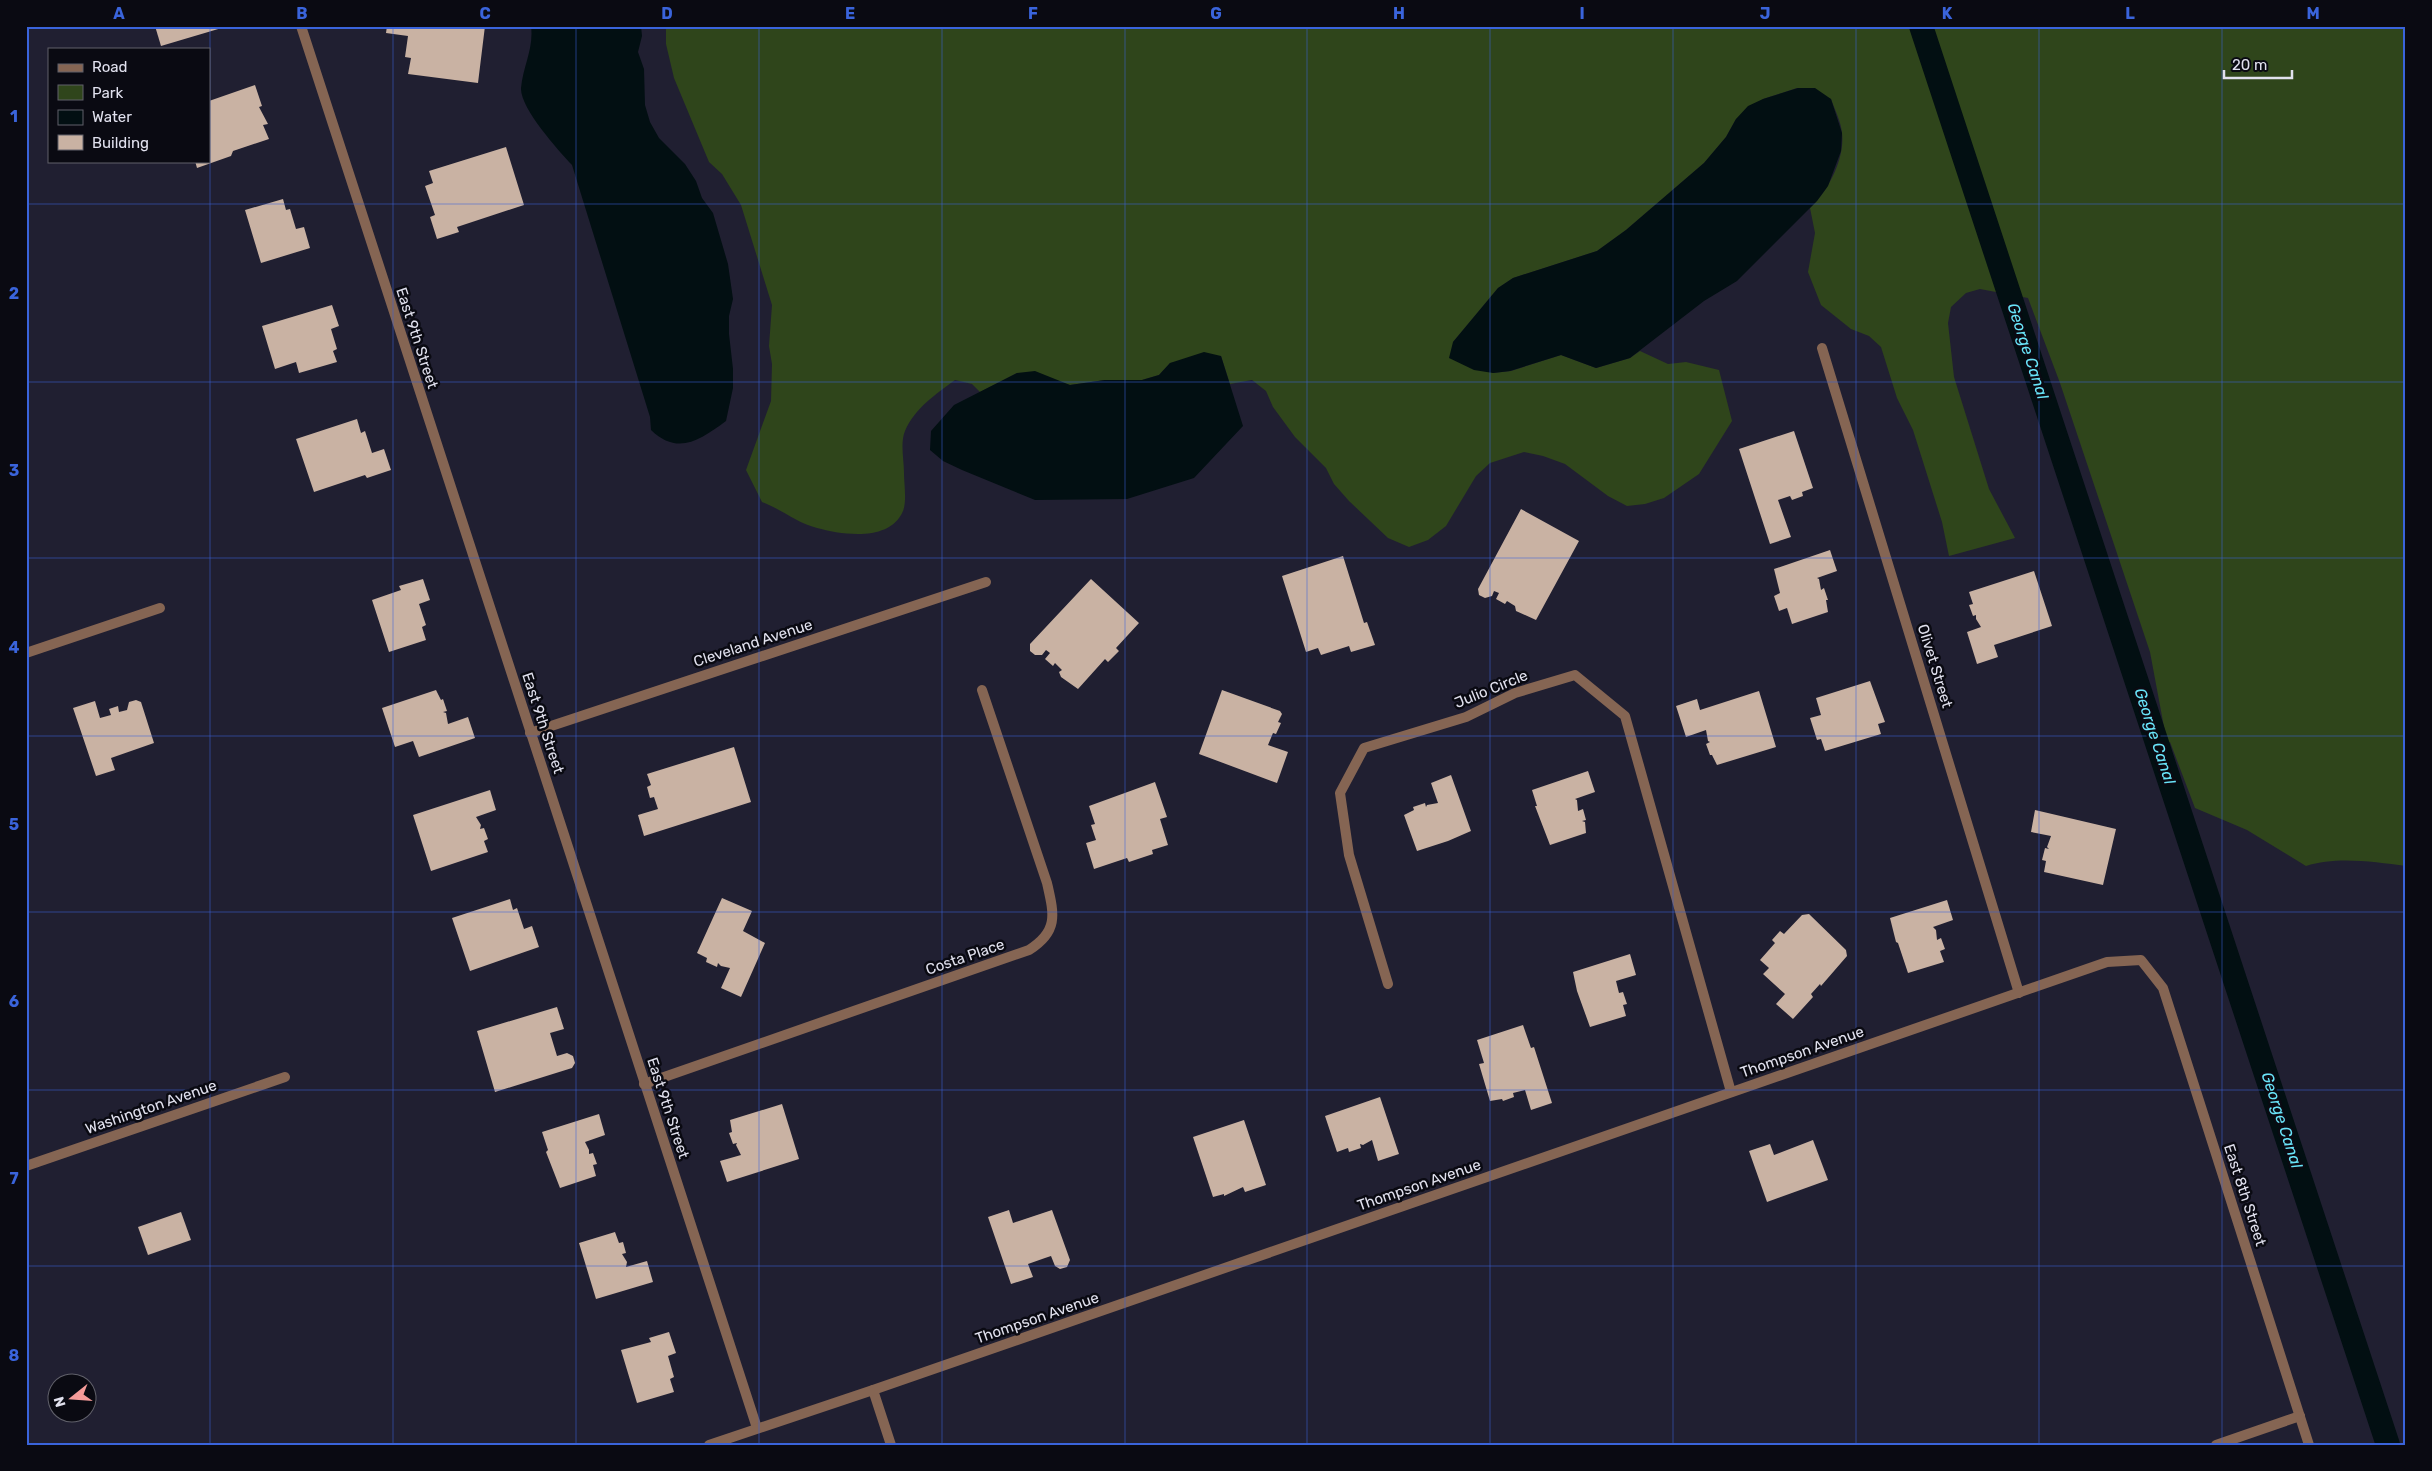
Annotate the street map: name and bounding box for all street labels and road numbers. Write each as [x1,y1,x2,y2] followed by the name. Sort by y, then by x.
[392,285,442,391] street label: East 9th Street
[691,615,815,671] street label: Cleveland Avenue
[1914,622,1956,710] street label: Olivet Street
[1452,666,1530,712] street label: Julio Circle
[518,670,568,776] street label: East 9th Street
[923,935,1007,979] street label: Costa Place
[1738,1022,1866,1082] street label: Thompson Avenue
[643,1055,693,1161] street label: East 9th Street
[83,1076,219,1138] street label: Washington Avenue
[2220,1142,2270,1248] street label: East 8th Street
[1355,1155,1483,1215] street label: Thompson Avenue
[973,1288,1101,1348] street label: Thompson Avenue

